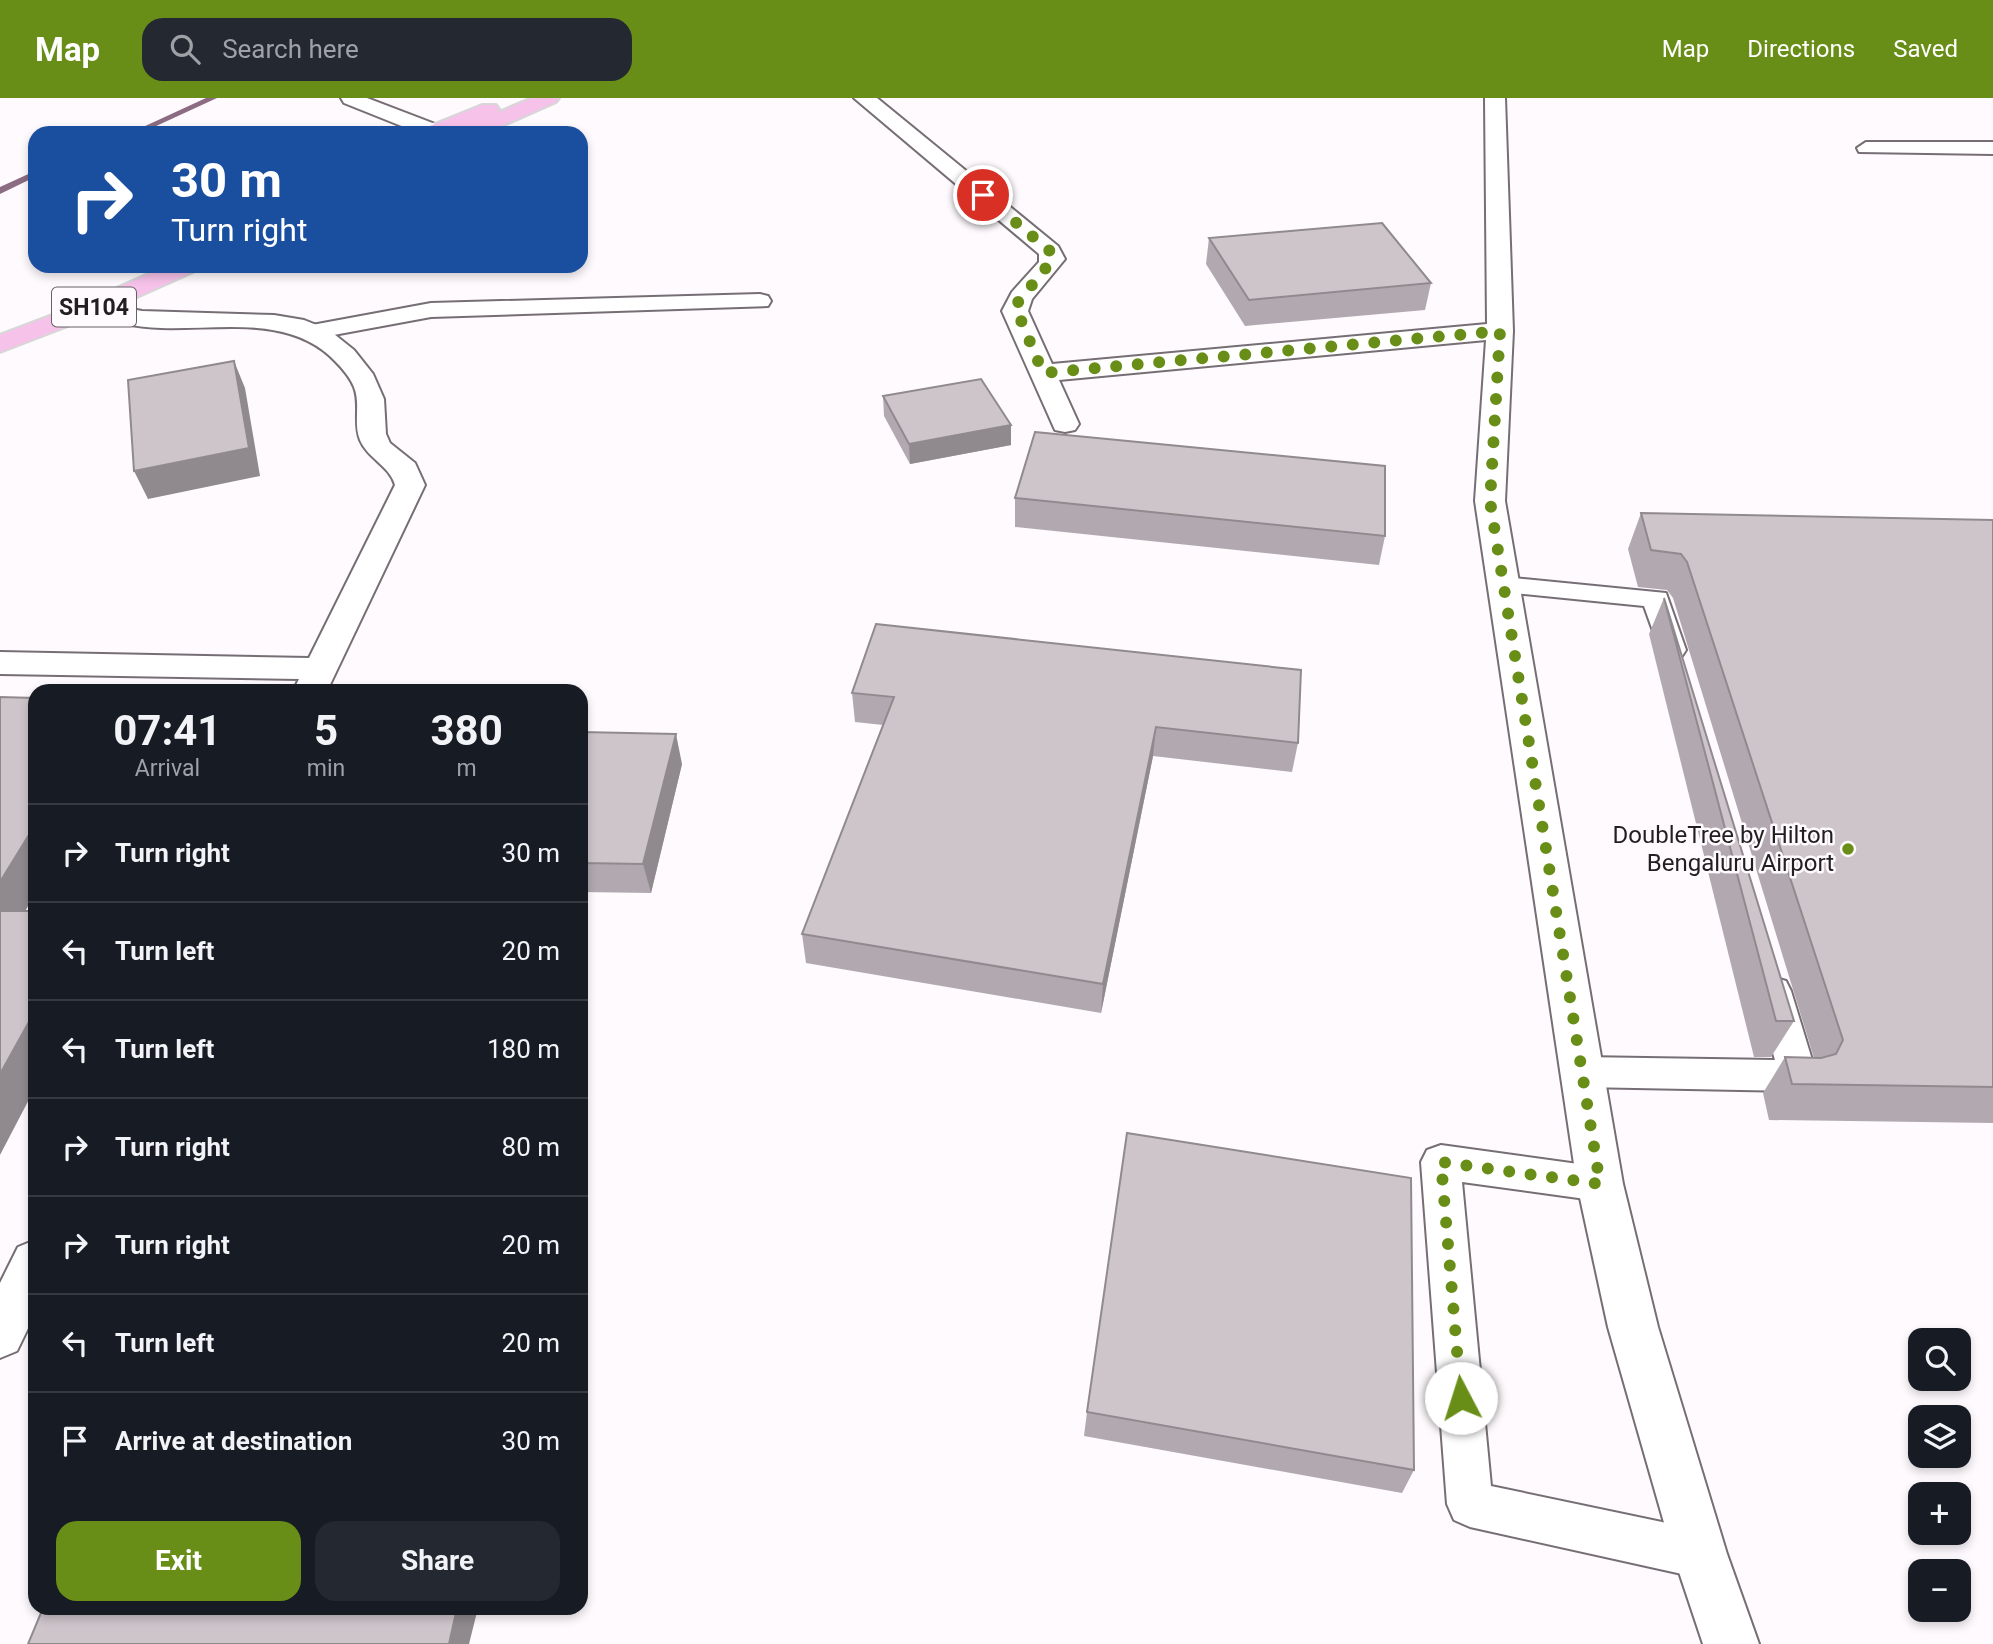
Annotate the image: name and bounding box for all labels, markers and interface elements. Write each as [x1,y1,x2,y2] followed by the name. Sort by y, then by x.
[142,18,632,81] search box
[35,30,100,69] text: Map
[166,30,204,68] icon: search
[222,34,359,64] text: Search here
[1662,35,1709,63] text: Map
[1747,35,1855,63] text: Directions
[1893,35,1958,63] text: Saved
[171,152,282,209] text: 30 m
[56,154,147,245] icon: right
[953,165,1013,225] pin
[964,176,1002,214] icon: arrive
[171,211,307,249] text: Turn right
[52,288,136,327] road number: SH104
[113,706,221,755] text: 07:41
[314,706,338,755] text: 5
[430,706,503,755] text: 380
[135,755,200,782] text: Arrival
[307,755,345,782] text: min
[457,755,477,782] text: m
[1613,821,1834,877] place label: DoubleTree by Hilton Bengaluru Airport
[56,834,94,872] icon: right
[115,838,230,868] text: Turn right
[502,838,560,868] text: 30 m
[1840,841,1856,857] marker: DoubleTree by Hilton Bengaluru Airport
[56,932,94,970] icon: left
[115,936,214,966] text: Turn left
[502,936,560,966] text: 20 m
[56,1030,94,1068] icon: left
[115,1034,214,1064] text: Turn left
[487,1034,560,1064] text: 180 m
[56,1128,94,1166] icon: right
[115,1132,230,1162] text: Turn right
[502,1132,560,1162] text: 80 m
[56,1226,94,1264] icon: right
[115,1230,230,1260] text: Turn right
[502,1230,560,1260] text: 20 m
[56,1324,94,1362] icon: left
[115,1328,214,1358] text: Turn left
[502,1328,560,1358] text: 20 m
[1908,1328,1971,1622] map controls
[1908,1328,1971,1391] button: search
[1424,1361,1498,1435] position arrow
[1908,1405,1971,1468] button: layers
[56,1422,94,1460] icon: arrive
[115,1426,352,1456] text: Arrive at destination
[502,1426,560,1456] text: 30 m
[1908,1482,1971,1545] button: +
[56,1521,301,1601] button: Exit
[315,1521,560,1601] button: Share
[1908,1559,1971,1622] button: −

